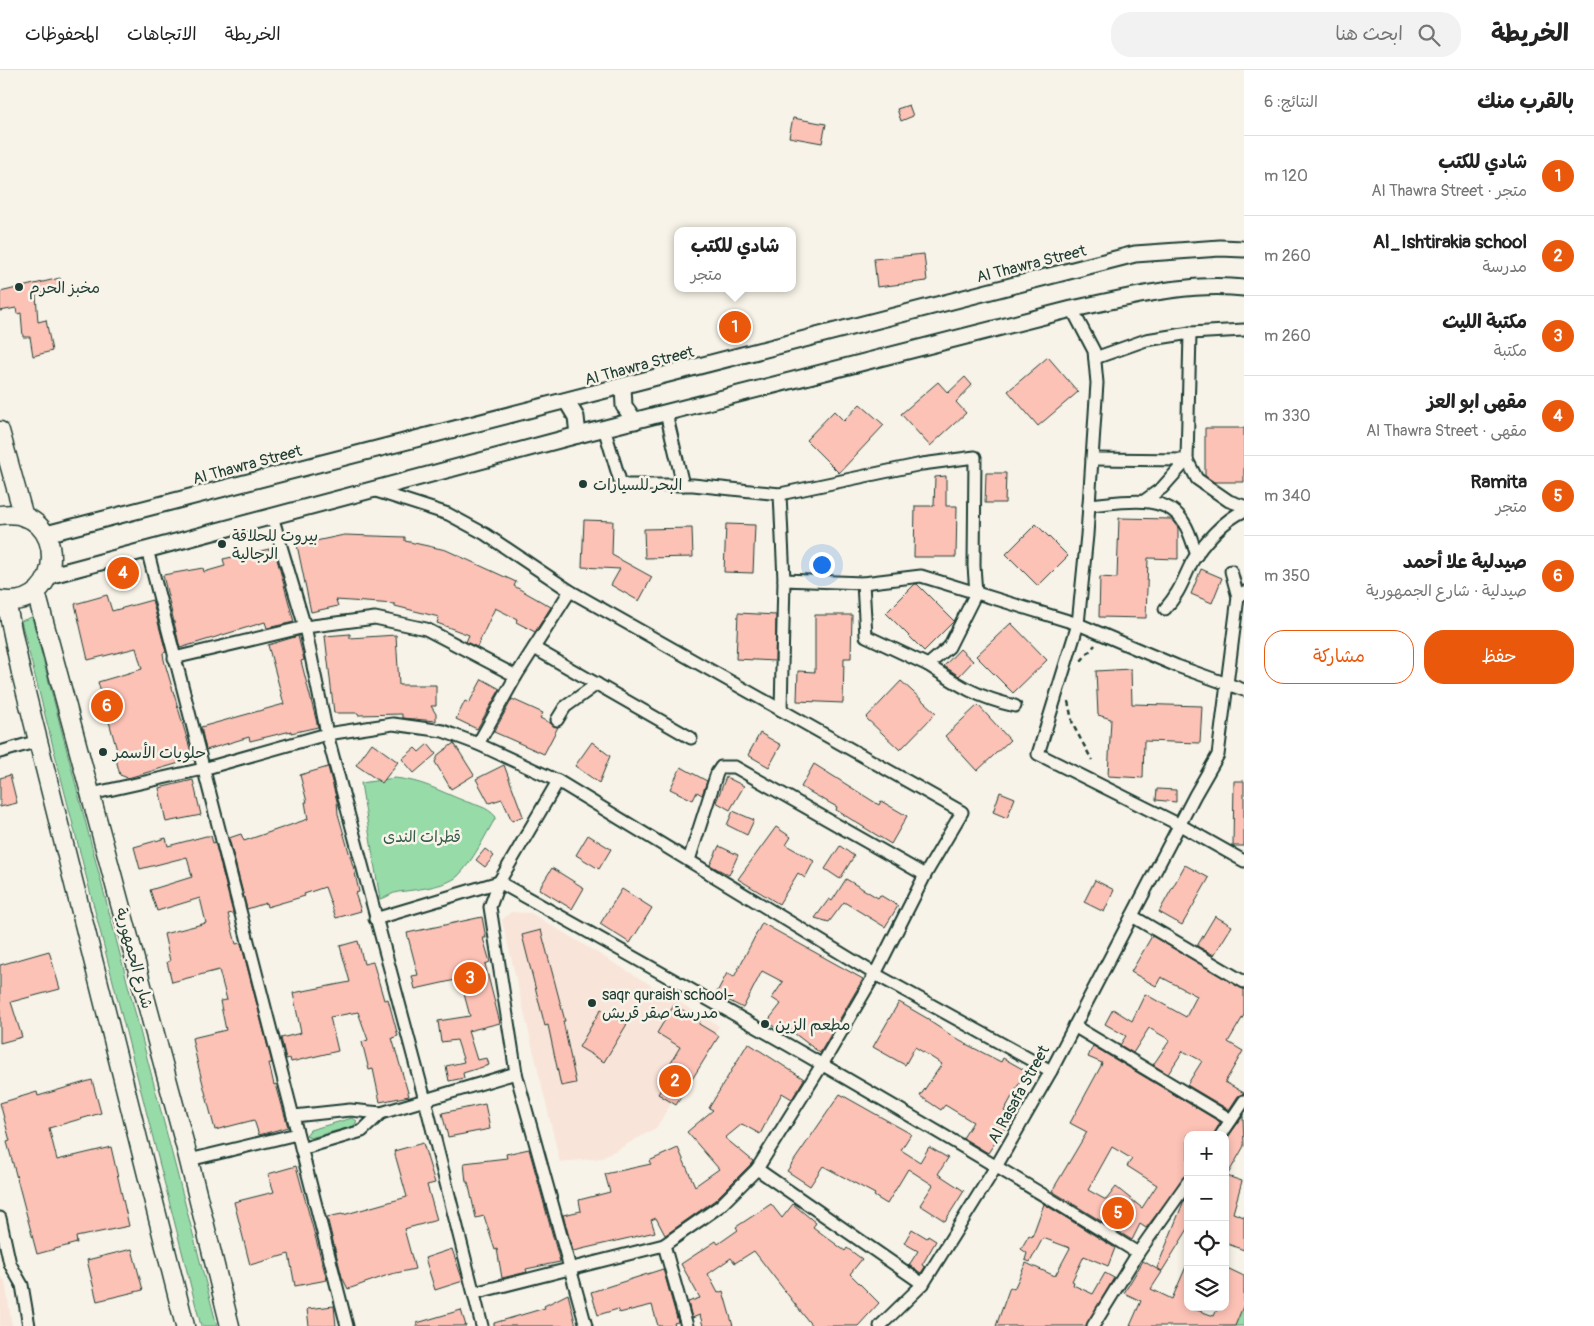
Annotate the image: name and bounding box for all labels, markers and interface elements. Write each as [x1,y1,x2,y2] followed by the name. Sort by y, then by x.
[1111,12,1461,57] search box
[1491,19,1569,48] text: الخريطة
[1415,21,1443,49] icon: search
[1335,22,1403,46] text: ابحث هنا
[25,23,99,46] text: المحفوظات
[127,23,197,46] text: الاتجاهات
[225,23,281,46] text: الخريطة
[1477,88,1574,115] text: بالقرب منك
[1264,92,1318,112] text: النتائج: 6
[1438,150,1527,174] text: شادي للكتب
[1264,166,1308,186] text: 120 m
[1555,166,1561,186] text: 1
[1371,181,1527,201] text: متجر · Al Thawra Street
[674,227,796,292] popup
[1373,230,1527,254] text: Al_Ishtirakia school
[691,234,779,258] text: شادي للكتب
[974,241,1089,287] street label: Al Thawra Street
[1264,246,1311,266] text: 260 m
[1554,246,1562,266] text: 2
[1482,257,1527,277] text: مدرسة
[691,265,722,285] text: متجر
[29,278,100,300] place label: مخبز الحرم
[13,281,25,293] marker: مخبز الحرم
[719,308,751,346] pin: 1
[1442,310,1527,334] text: مكتبة الليث
[1264,326,1311,346] text: 260 m
[1554,326,1562,346] text: 3
[1494,341,1527,361] text: مكتبة
[582,342,697,390] street label: Al Thawra Street
[1427,390,1527,414] text: مقهى ابو العز
[1264,406,1311,426] text: 330 m
[1553,406,1563,426] text: 4
[1366,421,1527,441] text: مقهى · Al Thawra Street
[190,441,305,489] street label: Al Thawra Street
[1470,470,1527,494] text: Ramita
[593,475,682,495] place label: البحر للسيارات
[577,478,589,490] marker: البحر للسيارات
[1264,486,1311,506] text: 340 m
[1554,486,1562,506] text: 5
[1496,497,1527,517] text: متجر
[232,526,318,564] place label: بيروت للحلاقة الرجالية
[216,538,228,550] marker: بيروت للحلاقة الرجالية
[1403,550,1527,574] text: صيدلية علا أحمد
[809,552,835,578] your location
[107,554,139,592] pin: 4
[1264,566,1310,586] text: 350 m
[1553,566,1563,586] text: 6
[1366,581,1527,601] text: صيدلية · شارع الجمهورية
[1264,630,1414,684] button: مشاركة
[1424,630,1574,684] button: حفظ
[91,687,123,725] pin: 6
[111,742,206,763] place label: حلويات الأسمر
[97,746,109,758] marker: حلويات الأسمر
[383,827,461,847] park label: قطرات الندى
[110,905,157,1011] street label: شارع الجمهورية
[454,959,486,997] pin: 3
[602,985,734,1023] place label: saqr quraish school- مدرسة صقر قريش
[586,997,598,1009] marker: saqr quraish school- مدرسة صقر قريش
[775,1015,850,1037] place label: مطعم الزين
[759,1018,771,1030] marker: مطعم الزين
[984,1041,1054,1147] street label: Al Rasafa Street
[659,1062,691,1100] pin: 2
[1184,1131,1229,1311] map controls
[1184,1131,1229,1176] button: +
[1184,1176,1229,1221] button: −
[1102,1194,1134,1232] pin: 5
[1184,1221,1229,1266] button: locate
[1184,1266,1229,1311] button: layers

